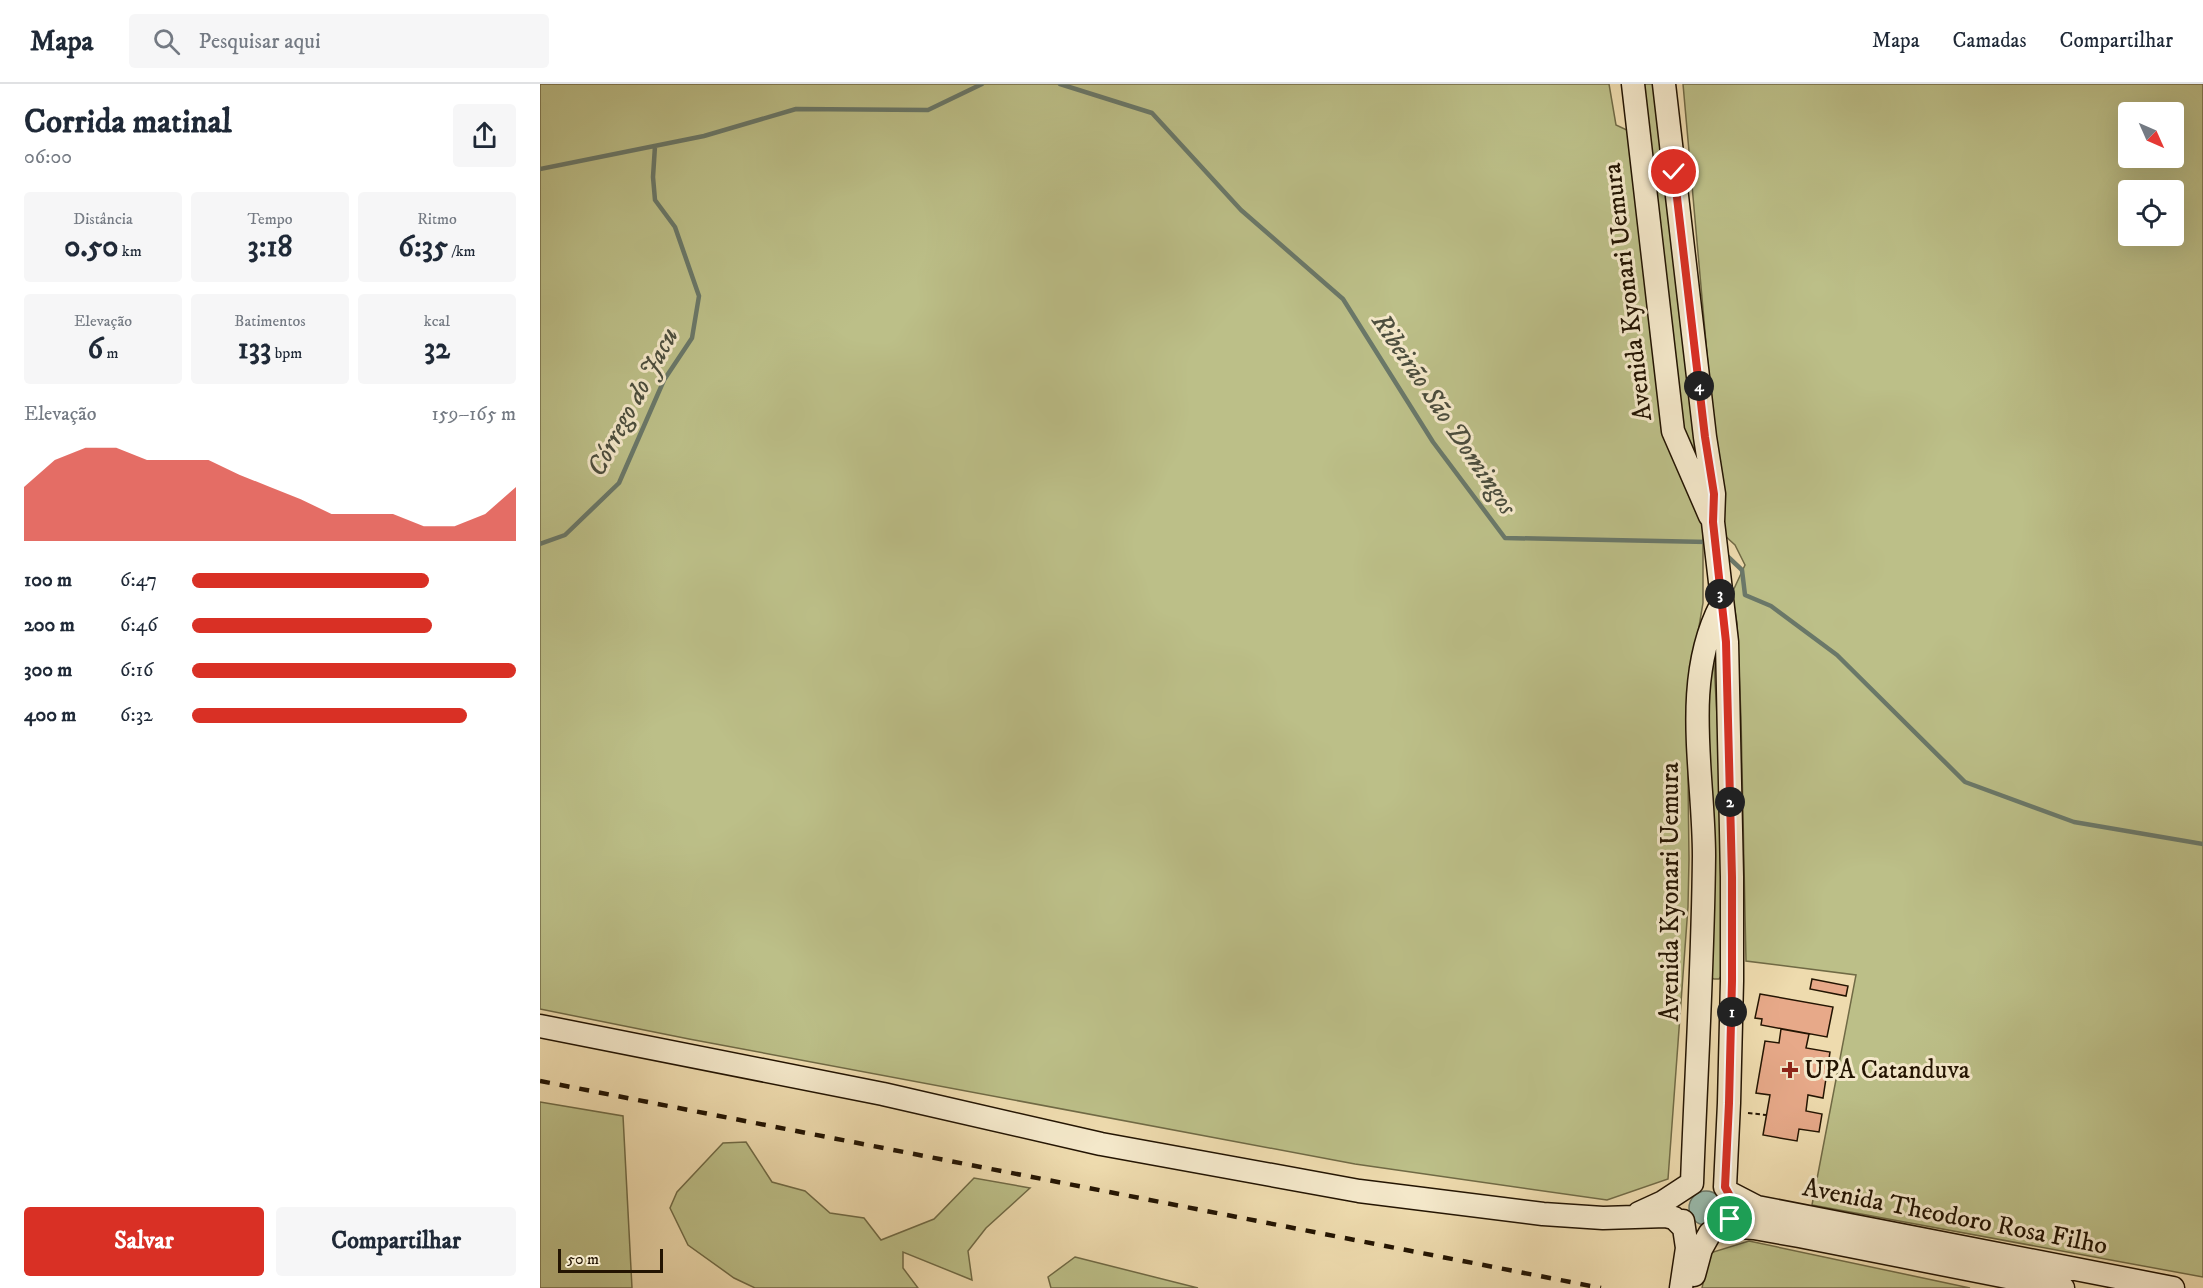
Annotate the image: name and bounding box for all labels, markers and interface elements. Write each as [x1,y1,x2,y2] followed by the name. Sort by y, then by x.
[129,14,549,68] search box
[30,24,93,59] text: Mapa
[150,25,183,58] icon: search
[198,28,321,55] text: Pesquisar aqui
[1872,28,1920,54] text: Mapa
[1953,28,2027,54] text: Camadas
[2060,28,2173,54] text: Compartilhar
[24,102,232,143] text: Corrida matinal
[2118,102,2184,168] north arrow
[2118,102,2184,246] map controls
[453,104,516,167] button: share
[24,145,72,170] text: 06:00
[1648,146,1699,197] pin
[1657,155,1690,188] icon: check
[1596,161,1660,423] street label: Avenida Kyonari Uemura
[2118,180,2184,246] button: locate
[73,209,133,229] text: Distância
[248,209,292,229] text: Tempo
[417,209,457,229] text: Ritmo
[64,229,118,266] text: 0.50
[247,229,293,266] text: 3:18
[398,229,448,266] text: 6:35
[118,241,142,261] text: km
[448,241,476,261] text: /km
[1363,306,1525,522] water label: Ribeirão São Domingos
[74,311,132,331] text: Elevação
[234,311,306,331] text: Batimentos
[424,311,450,331] text: kcal
[579,322,687,482] water label: Córrego do Jacu
[87,331,103,368] text: 6
[238,331,271,368] text: 133
[424,331,450,368] text: 32
[103,343,119,363] text: m
[271,343,302,363] text: bpm
[1684,371,1714,401] pin: 4
[1694,376,1704,396] text: 4
[24,402,97,427] text: Elevação
[431,402,516,427] text: 159–165 m
[24,568,72,593] text: 100 m
[120,568,157,593] text: 6:47
[1705,579,1735,609] pin: 3
[1717,584,1723,604] text: 3
[24,613,75,638] text: 200 m
[120,613,158,638] text: 6:46
[24,658,72,683] text: 300 m
[120,658,153,683] text: 6:16
[24,703,76,728] text: 400 m
[120,703,153,728] text: 6:32
[1654,762,1687,1022] street label: Avenida Kyonari Uemura
[1715,787,1745,817] pin: 2
[1726,792,1734,812] text: 2
[1717,997,1747,1027] pin: 1
[1729,1002,1735,1022] text: 1
[1804,1054,1970,1087] place label: UPA Catanduva
[1781,1061,1799,1079] marker: UPA Catanduva
[1800,1171,2110,1263] street label: Avenida Theodoro Rosa Filho
[1704,1193,1755,1244] pin
[1713,1202,1746,1235] icon: arrive
[24,1207,264,1276] button: Salvar
[276,1207,516,1276] button: Compartilhar
[558,1246,663,1274] scale bar
[567,1249,599,1269] text: 50 m

